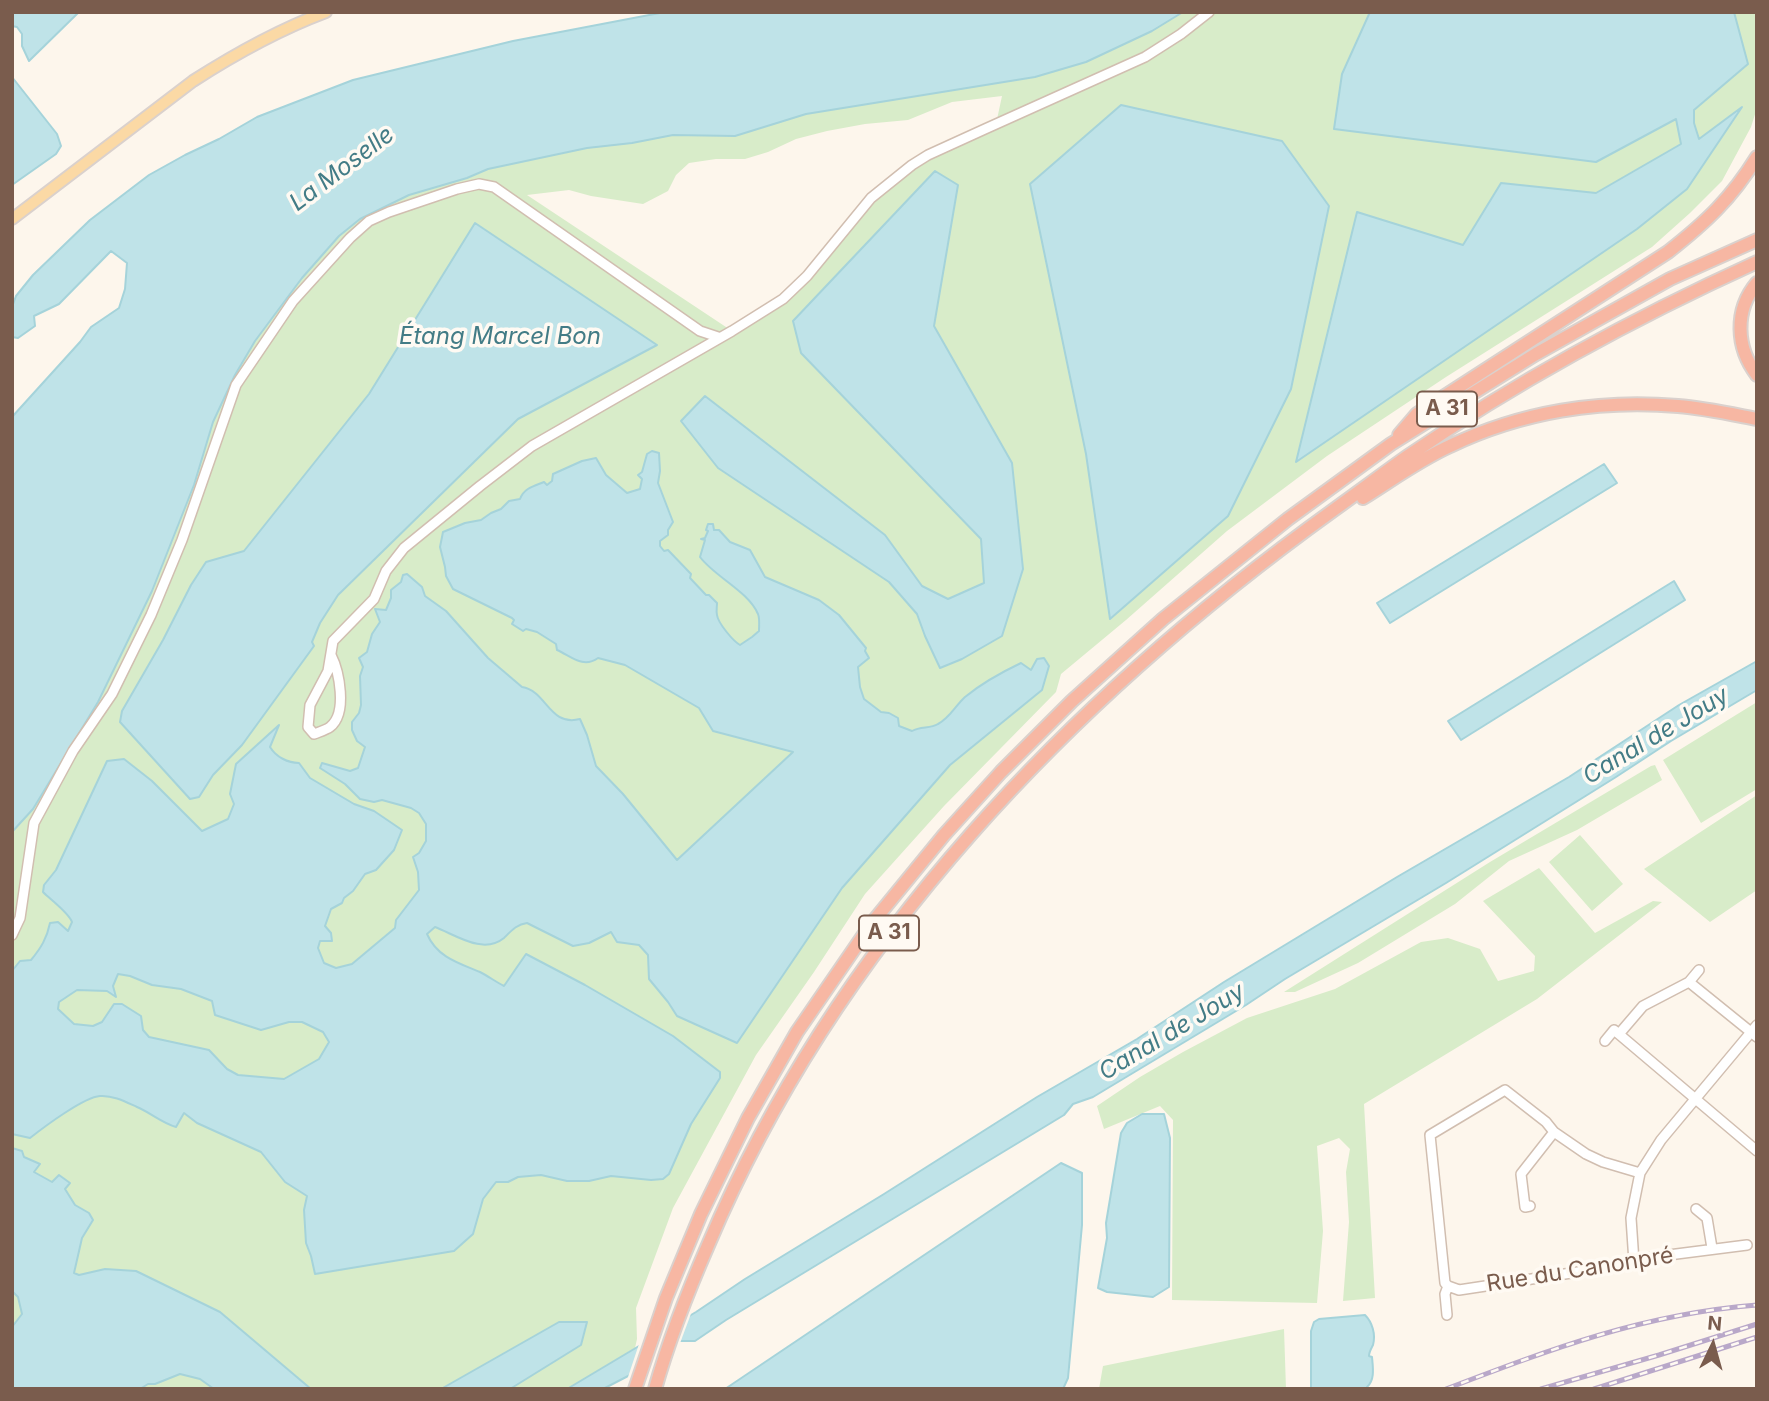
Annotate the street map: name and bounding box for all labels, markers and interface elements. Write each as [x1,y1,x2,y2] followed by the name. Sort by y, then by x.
[284,120,400,218] water label: La Moselle
[399,323,601,351] water label: Étang Marcel Bon
[1417,392,1477,426] road number: A 31
[1578,681,1734,791] water label: Canal de Jouy
[859,916,919,950] road number: A 31
[1094,977,1250,1087] water label: Canal de Jouy
[1485,1242,1675,1298] street label: Rue du Canonpré
[1678,1310,1748,1380] north arrow
[1707,1311,1723,1336] text: N

